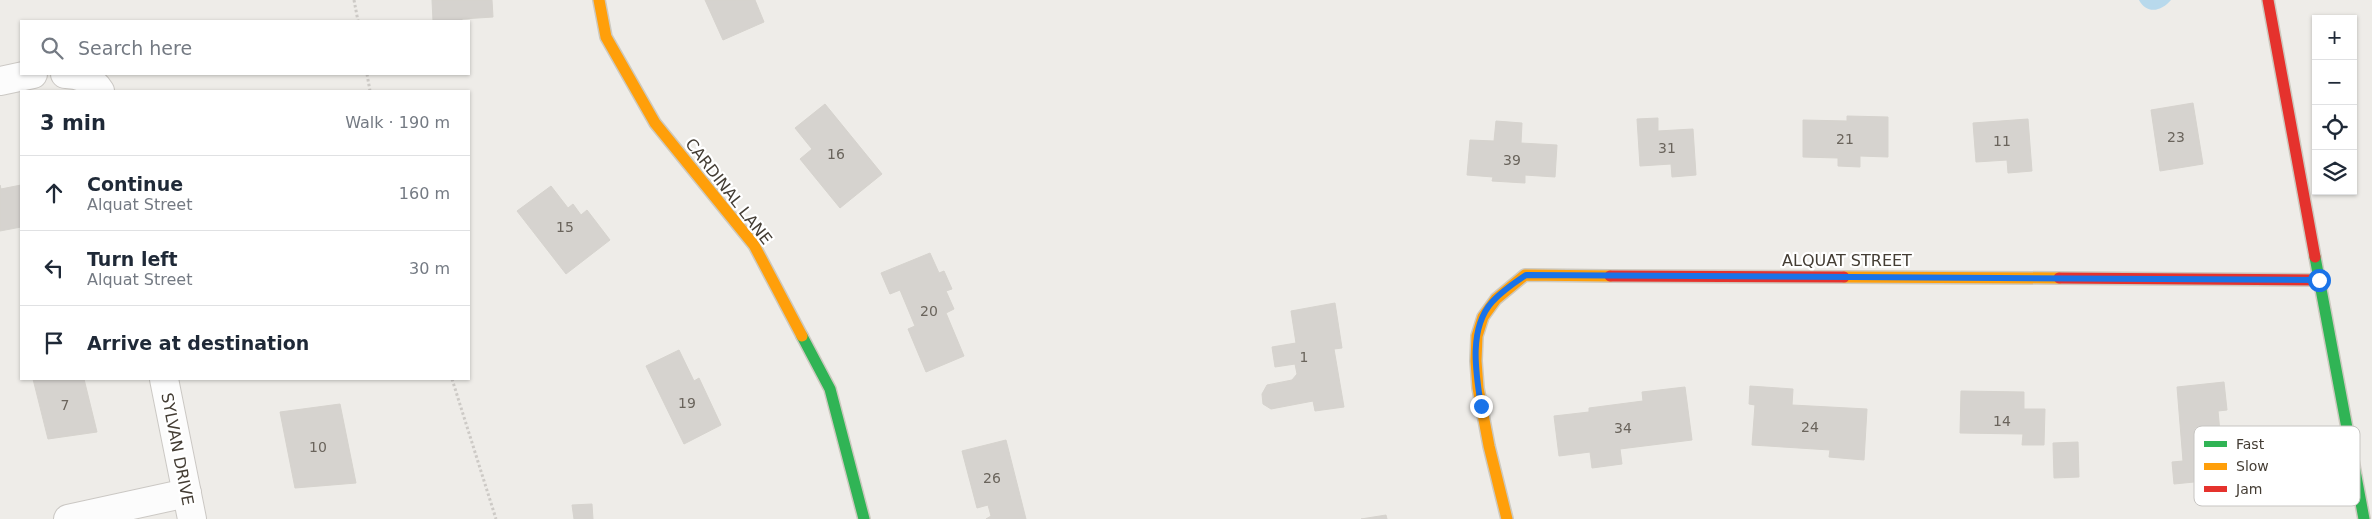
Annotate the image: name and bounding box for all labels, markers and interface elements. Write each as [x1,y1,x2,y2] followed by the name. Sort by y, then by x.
[2312,15,2357,195] map controls
[2312,15,2357,60] button: +
[20,20,470,75] search box
[38,34,66,62] icon: search
[78,37,192,59] text: Search here
[2312,60,2357,105] button: −
[2312,105,2357,150] button: locate
[40,111,106,135] text: 3 min
[345,113,450,132] text: Walk · 190 m
[2167,129,2185,145] house number: 23
[1836,131,1854,147] house number: 21
[1993,133,2011,149] house number: 11
[681,134,776,248] street label: CARDINAL LANE
[1658,140,1676,156] house number: 31
[827,146,845,162] house number: 16
[2312,150,2357,195] button: layers
[1503,152,1521,168] house number: 39
[87,173,183,195] text: Continue
[40,179,68,207] icon: ahead
[399,184,450,203] text: 160 m
[87,195,192,214] text: Alquat Street
[556,219,574,235] house number: 15
[87,248,178,270] text: Turn left
[1782,251,1912,270] street label: ALQUAT STREET
[40,254,68,282] icon: left
[409,259,450,278] text: 30 m
[2308,269,2331,292] route start
[87,270,192,289] text: Alquat Street
[920,303,938,319] house number: 20
[40,329,68,357] icon: arrive
[87,332,309,354] text: Arrive at destination
[1300,349,1308,365] house number: 1
[157,391,198,507] street label: SYLVAN DRIVE
[678,395,696,411] house number: 19
[1470,395,1493,418] route end
[61,397,69,413] house number: 7
[1993,413,2011,429] house number: 14
[1801,419,1819,435] house number: 24
[1614,420,1632,436] house number: 34
[2194,426,2360,506] legend
[2236,436,2265,452] text: Fast
[309,439,327,455] house number: 10
[2236,458,2269,474] text: Slow
[983,470,1001,486] house number: 26
[2235,481,2262,497] text: Jam

